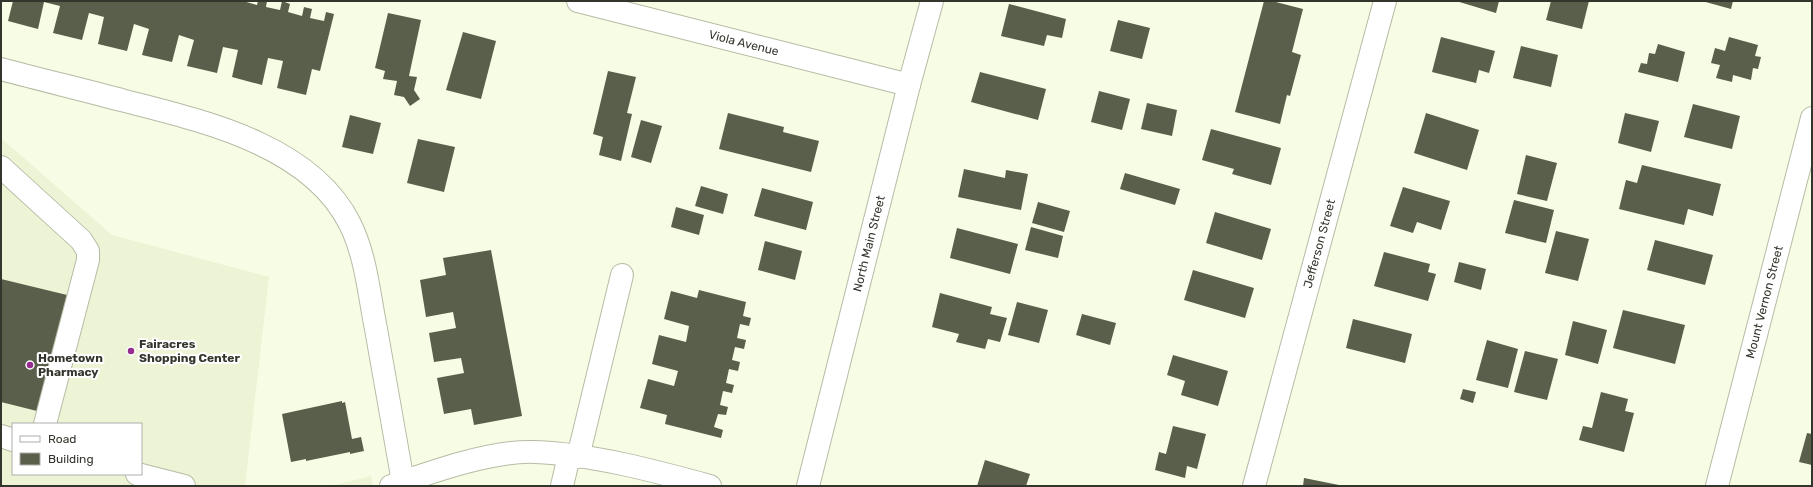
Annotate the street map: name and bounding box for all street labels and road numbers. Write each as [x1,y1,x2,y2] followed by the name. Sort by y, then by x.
[707,27,781,59] street label: Viola Avenue
[850,194,888,293] street label: North Main Street
[1301,197,1338,290] street label: Jefferson Street
[1743,244,1786,360] street label: Mount Vernon Street

